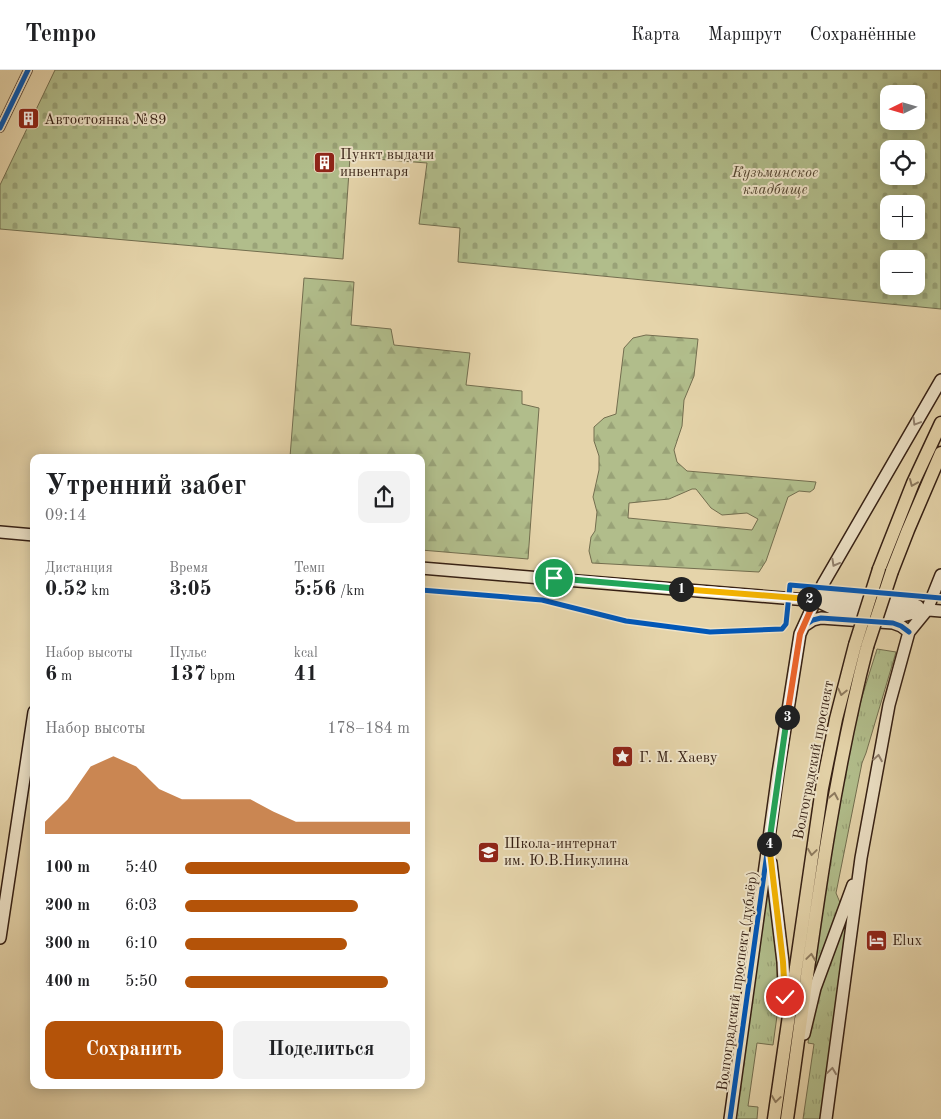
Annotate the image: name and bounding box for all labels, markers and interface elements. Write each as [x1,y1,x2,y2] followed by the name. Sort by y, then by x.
[25,23,96,47] text: Tempo
[631,26,680,44] text: Карта
[708,26,782,44] text: Маршрут
[810,26,916,44] text: Сохранённые
[880,85,925,130] north arrow
[880,85,925,295] map controls
[16,107,40,131] building icon: Автостоянка №89
[44,113,167,128] place label: Автостоянка №89
[880,140,925,185] button: locate
[340,148,434,180] place label: Пункт выдачи инвентаря
[312,151,336,175] building icon: Пункт выдачи инвентаря
[731,166,818,198] park label: Кузьминское кладбище
[880,195,925,240] button: +
[880,250,925,295] button: −
[913,417,923,426] one-way arrow
[358,471,410,523] button: share
[45,473,246,501] text: Утренний забег
[909,478,920,487] one-way arrow
[45,508,87,524] text: 09:14
[533,557,575,599] pin
[831,557,841,566] one-way arrow
[45,561,113,575] text: Дистанция
[169,561,208,575] text: Время
[294,561,325,575] text: Темп
[540,564,568,592] icon: arrive
[668,576,694,602] pin: 1
[45,579,87,600] text: 0.52
[169,579,212,600] text: 3:05
[294,579,336,600] text: 5:56
[677,582,686,596] text: 1
[87,584,110,598] text: km
[336,584,365,598] text: /km
[796,586,822,612] pin: 2
[805,592,814,606] text: 2
[45,646,133,660] text: Набор высоты
[169,646,207,660] text: Пульс
[294,646,318,660] text: kcal
[45,664,57,685] text: 6
[169,664,206,685] text: 137
[294,664,318,685] text: 41
[57,669,72,683] text: m
[206,669,235,683] text: bpm
[792,679,837,841] street label: Волгоградский проспект
[837,688,848,697] one-way arrow
[774,704,800,730] pin: 3
[783,710,792,724] text: 3
[45,721,145,737] text: Набор высоты
[327,721,410,737] text: 178–184 m
[611,745,635,769] place icon: Г. М. Хаеву
[639,751,718,766] place label: Г. М. Хаеву
[873,754,883,763] one-way arrow
[829,791,839,800] one-way arrow
[756,832,782,856] pin: 4
[504,837,629,869] place label: Школа-интернат им. Ю.В.Никулина
[765,837,774,851] text: 4
[476,840,500,864] school or university icon: Школа-интернат им. Ю.В.Никулина
[808,848,818,856] one-way arrow
[45,860,90,876] text: 100 m
[125,860,157,876] text: 5:40
[716,870,761,1092] street label: Волгоградский проспект (дублёр)
[45,898,90,914] text: 200 m
[125,898,157,914] text: 6:03
[864,928,888,952] hotel icon: Elux
[892,934,922,949] place label: Elux
[45,936,90,952] text: 300 m
[125,936,157,952] text: 6:10
[805,952,816,960] one-way arrow
[45,974,90,990] text: 400 m
[125,974,157,990] text: 5:50
[764,976,806,1018] pin
[771,983,799,1011] icon: check
[45,1021,223,1079] button: Сохранить
[233,1021,410,1079] button: Поделиться
[827,1066,837,1075] one-way arrow
[772,1095,782,1103] one-way arrow

